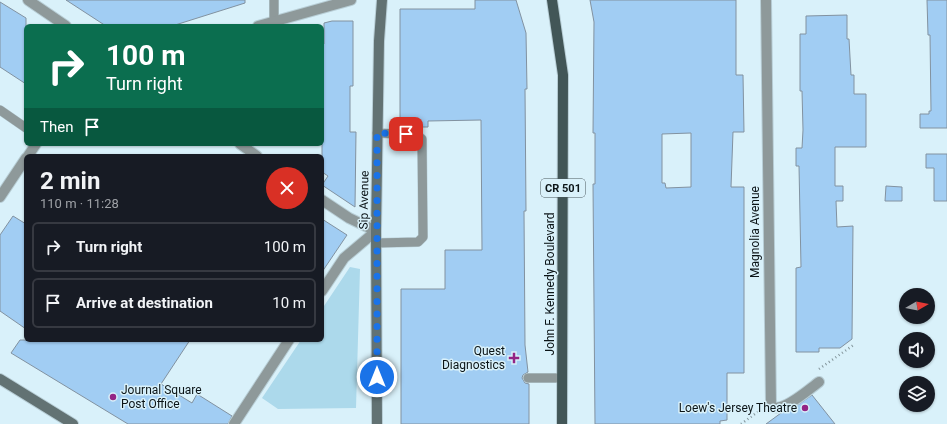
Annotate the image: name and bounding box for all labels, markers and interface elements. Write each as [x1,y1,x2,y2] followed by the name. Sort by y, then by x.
[106,39,185,72] text: 100 m
[40,40,92,92] icon: right
[106,73,183,94] text: Turn right
[81,116,103,138] icon: arrive
[389,117,423,151] pin
[40,118,73,136] text: Then
[395,123,417,145] icon: arrive
[40,167,100,195] text: 2 min
[266,167,308,209] button: close
[356,170,372,230] street label: Sip Avenue
[541,179,585,197] road number: CR 501
[748,186,762,278] street label: Magnolia Avenue
[40,196,119,211] text: 110 m · 11:28
[543,213,557,355] street label: John F. Kennedy Boulevard
[42,236,64,258] icon: right
[76,238,142,256] text: Turn right
[264,238,306,256] text: 100 m
[899,288,935,324] north arrow
[899,288,935,412] map controls
[42,292,64,314] icon: arrive
[76,294,213,312] text: Arrive at destination
[272,294,306,312] text: 10 m
[899,332,935,368] button: sound
[442,344,505,372] place label: Quest Diagnostics
[508,352,520,364] marker: Quest Diagnostics
[356,356,398,398] position arrow
[899,376,935,412] button: layers
[121,383,202,411] place label: Journal Square Post Office
[108,392,118,402] marker: Journal Square Post Office
[679,401,797,415] place label: Loew's Jersey Theatre
[800,403,810,413] marker: Loew's Jersey Theatre

